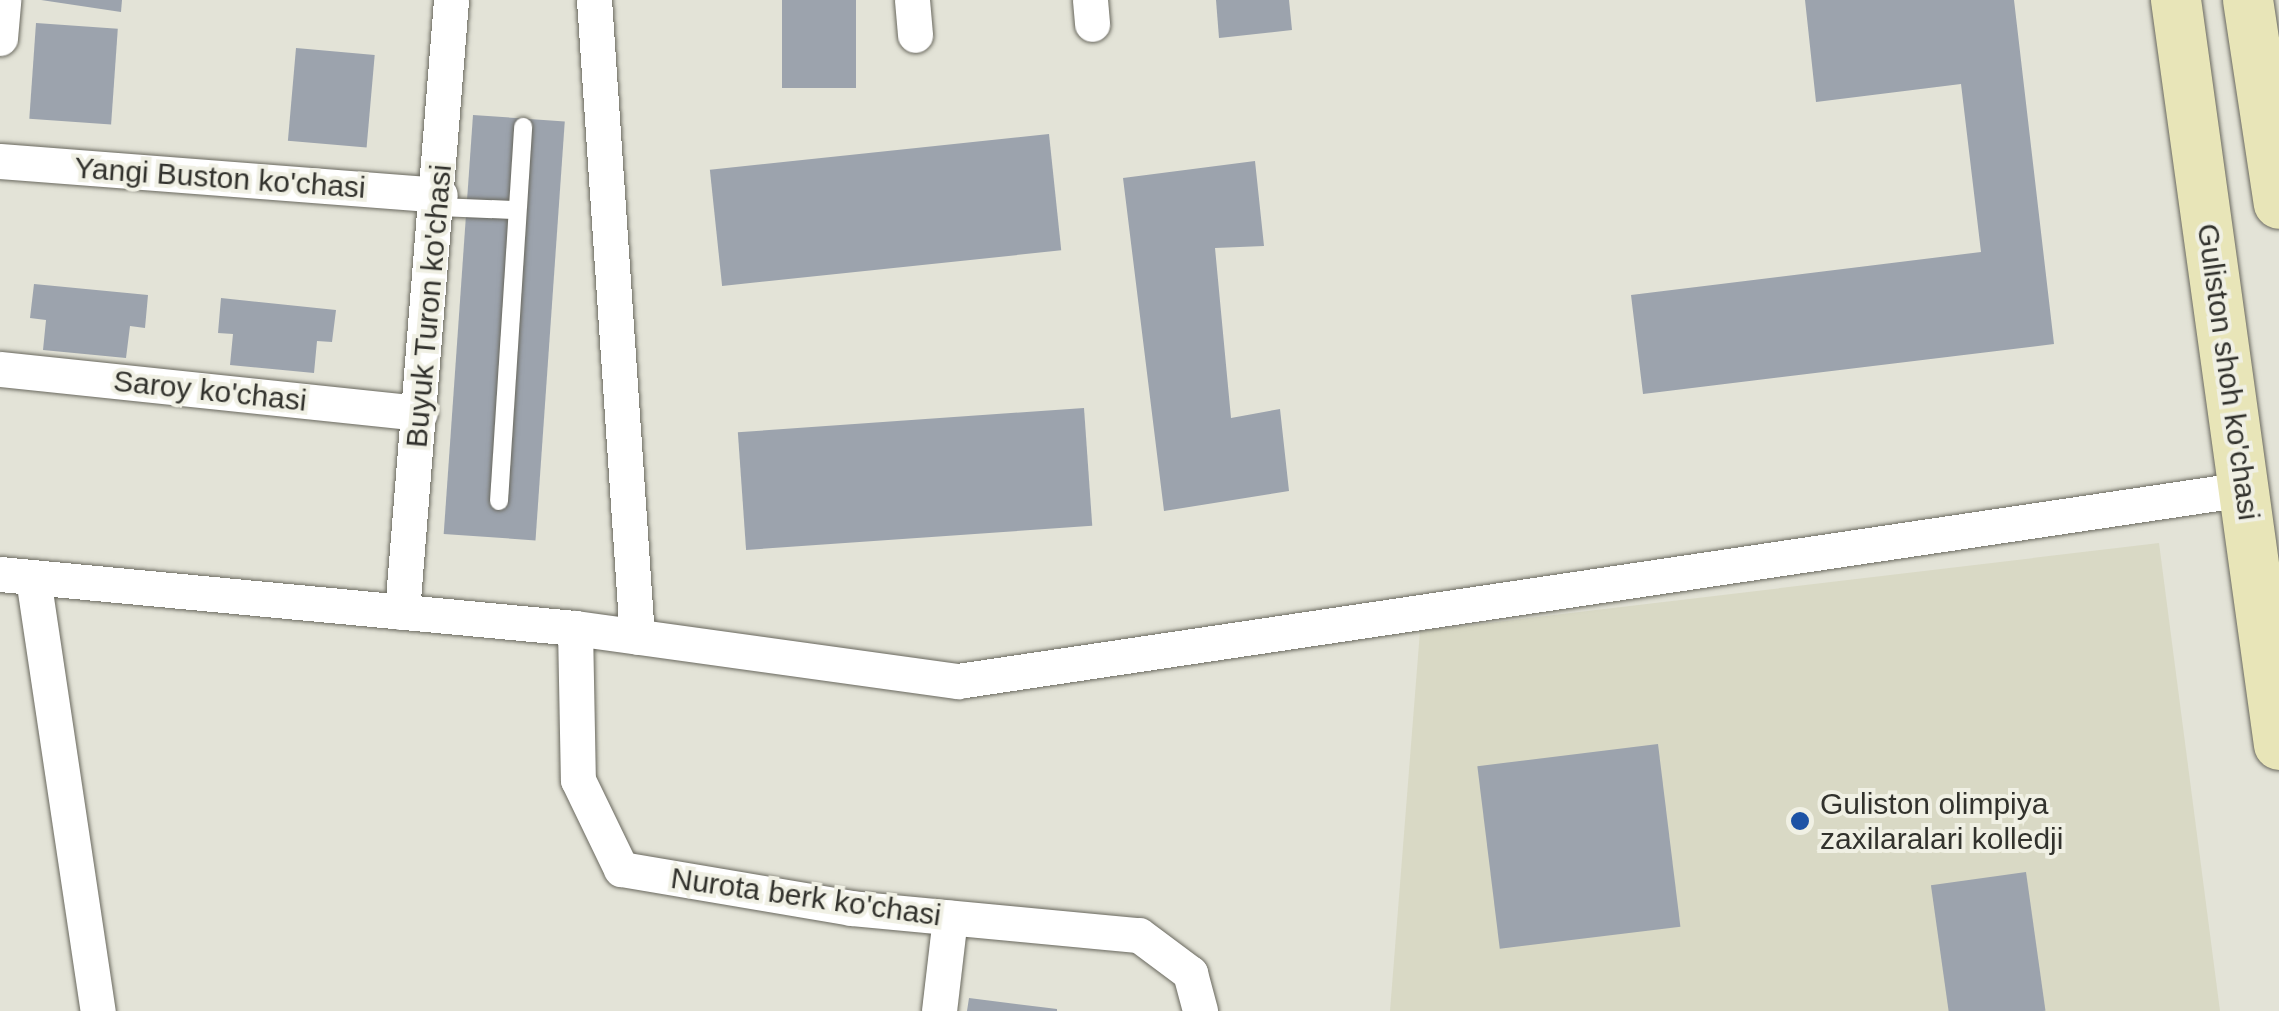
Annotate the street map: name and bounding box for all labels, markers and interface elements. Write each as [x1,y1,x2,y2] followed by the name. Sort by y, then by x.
[73,150,367,206] street label: Yangi Buston ko'chasi
[399,163,459,449] street label: Buyuk Turon ko'chasi
[2189,221,2267,523] street label: Guliston shoh ko'chasi
[112,363,308,419] street label: Saroy ko'chasi
[1820,786,2063,856] place label: Guliston olimpiya zaxilaralari kolledji
[1789,810,1811,832] marker: Guliston olimpiya zaxilaralari kolledji
[669,860,943,934] street label: Nurota berk ko'chasi

